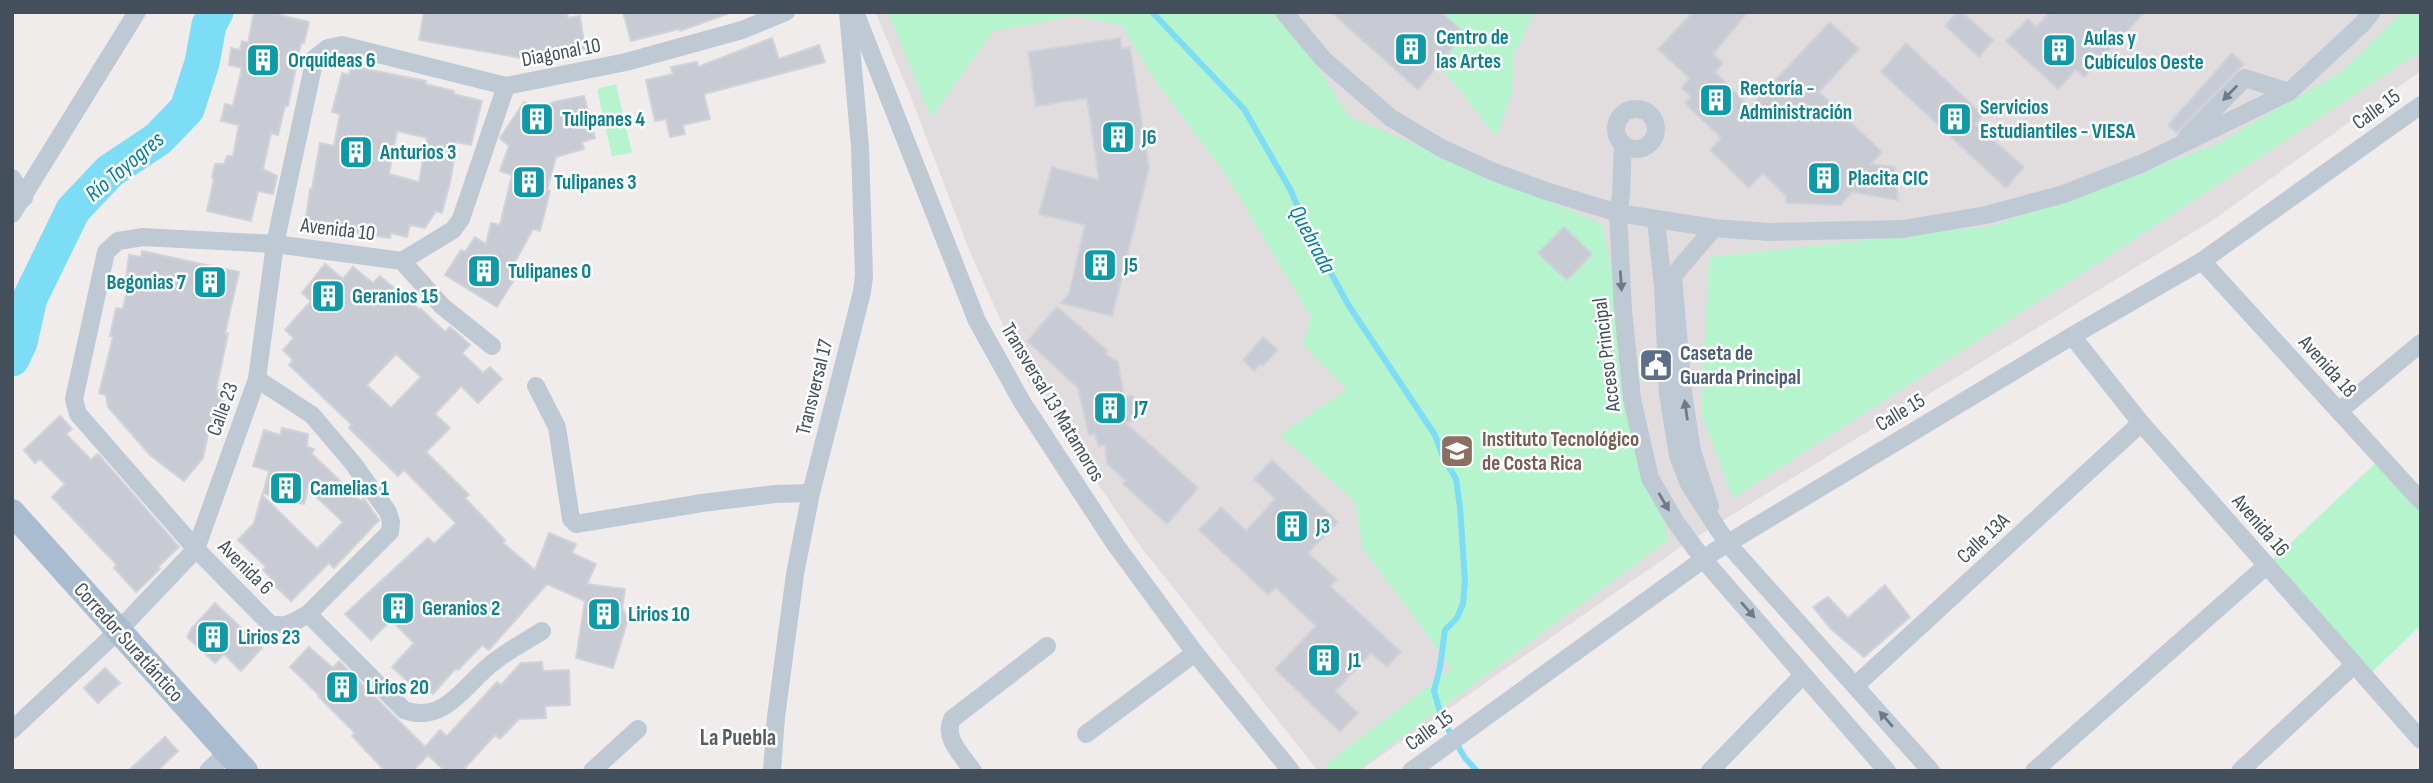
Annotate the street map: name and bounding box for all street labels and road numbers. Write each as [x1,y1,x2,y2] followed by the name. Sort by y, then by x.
[519,33,603,72] street label: Diagonal 10
[2347,84,2405,135] street label: Calle 15
[298,212,377,246] street label: Avenida 10
[1587,296,1626,414] street label: Acceso Principal
[995,318,1110,486] street label: Transversal 13 Matamoros
[2293,329,2362,402] street label: Avenida 18
[791,336,839,438] street label: Transversal 17
[201,379,244,439] street label: Calle 23
[1871,388,1930,437] street label: Calle 15
[2226,488,2295,562] street label: Avenida 16
[1952,507,2016,569] street label: Calle 13A
[212,534,278,600] street label: Avenida 6
[68,577,189,707] street label: Corredor Suratlántico
[1400,705,1458,756] street label: Calle 15

